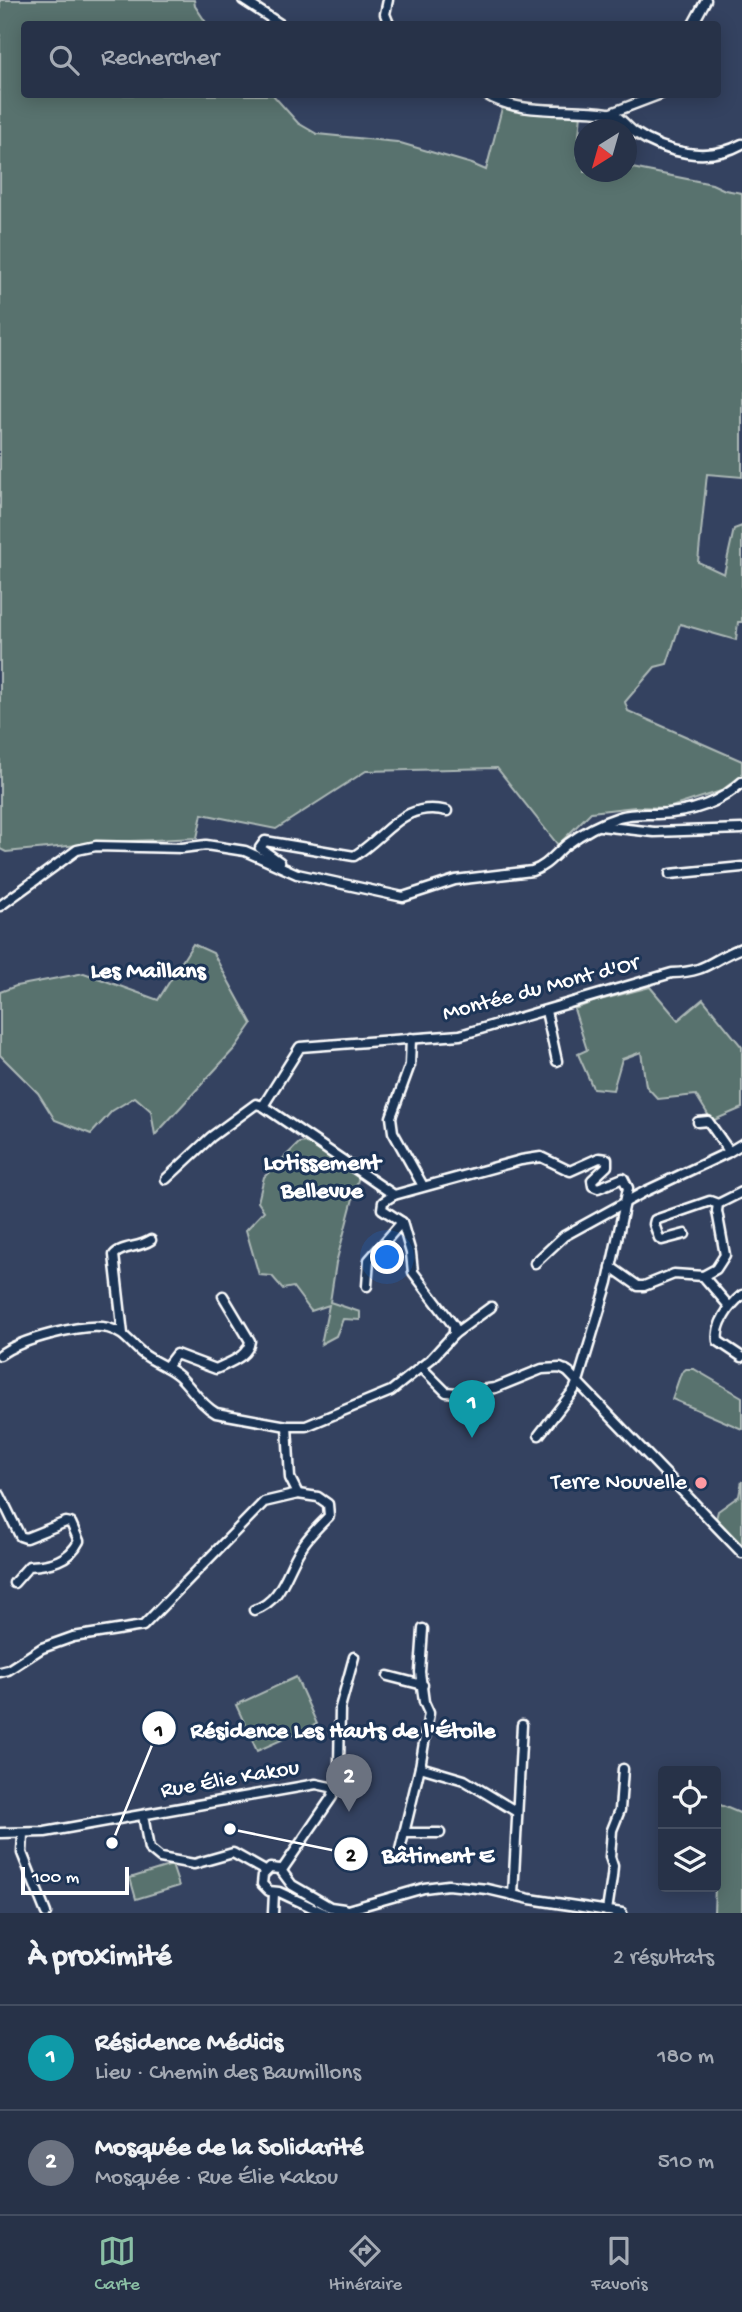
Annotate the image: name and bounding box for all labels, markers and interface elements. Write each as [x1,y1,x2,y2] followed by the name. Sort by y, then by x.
[21,21,721,98] search box
[45,41,83,79] icon: search
[101,44,219,75] text: Rechercher
[574,119,637,182] north arrow
[440,949,644,1028] street label: Montée du Mont d'Or
[90,958,207,987] district label: Les Maillans
[264,1150,383,1207] district label: Lotissement Bellevue
[370,1240,404,1274] your location
[449,1380,495,1438] pin: 1
[549,1470,688,1497] place label: Terre Nouvelle
[693,1475,709,1491] marker: Terre Nouvelle
[141,1706,509,1751] callout: Résidence Les Hauts de l'Étoile
[190,1718,497,1747] text: Résidence Les Hauts de l'Étoile
[154,1720,163,1745] text: 1
[159,1754,302,1805] street label: Rue Élie Kakou
[326,1754,372,1812] pin: 2
[658,1766,721,1892] map controls
[658,1766,721,1829] button: locate
[658,1829,721,1892] button: layers
[333,1831,508,1876] callout: Bâtiment E
[381,1843,496,1872] text: Bâtiment E
[346,1845,357,1870] text: 2
[21,1864,130,1896] scale bar
[32,1867,79,1890] text: 100 m
[28,1941,172,1976] text: À proximité
[613,1945,714,1972] text: 2 résultats
[95,2029,283,2060] text: Résidence Médicis
[46,2044,56,2071] text: 1
[657,2044,714,2071] text: 180 m
[95,2060,361,2087] text: Lieu · Chemin des Baumillons
[95,2134,363,2165] text: Mosquée de la Solidarité
[45,2149,57,2176] text: 2
[658,2149,714,2176] text: 510 m
[95,2165,338,2192] text: Mosquée · Rue Élie Kakou
[95,2232,140,2297] tab: Carte
[329,2232,402,2297] tab: Itinéraire
[591,2232,647,2297] tab: Favoris

